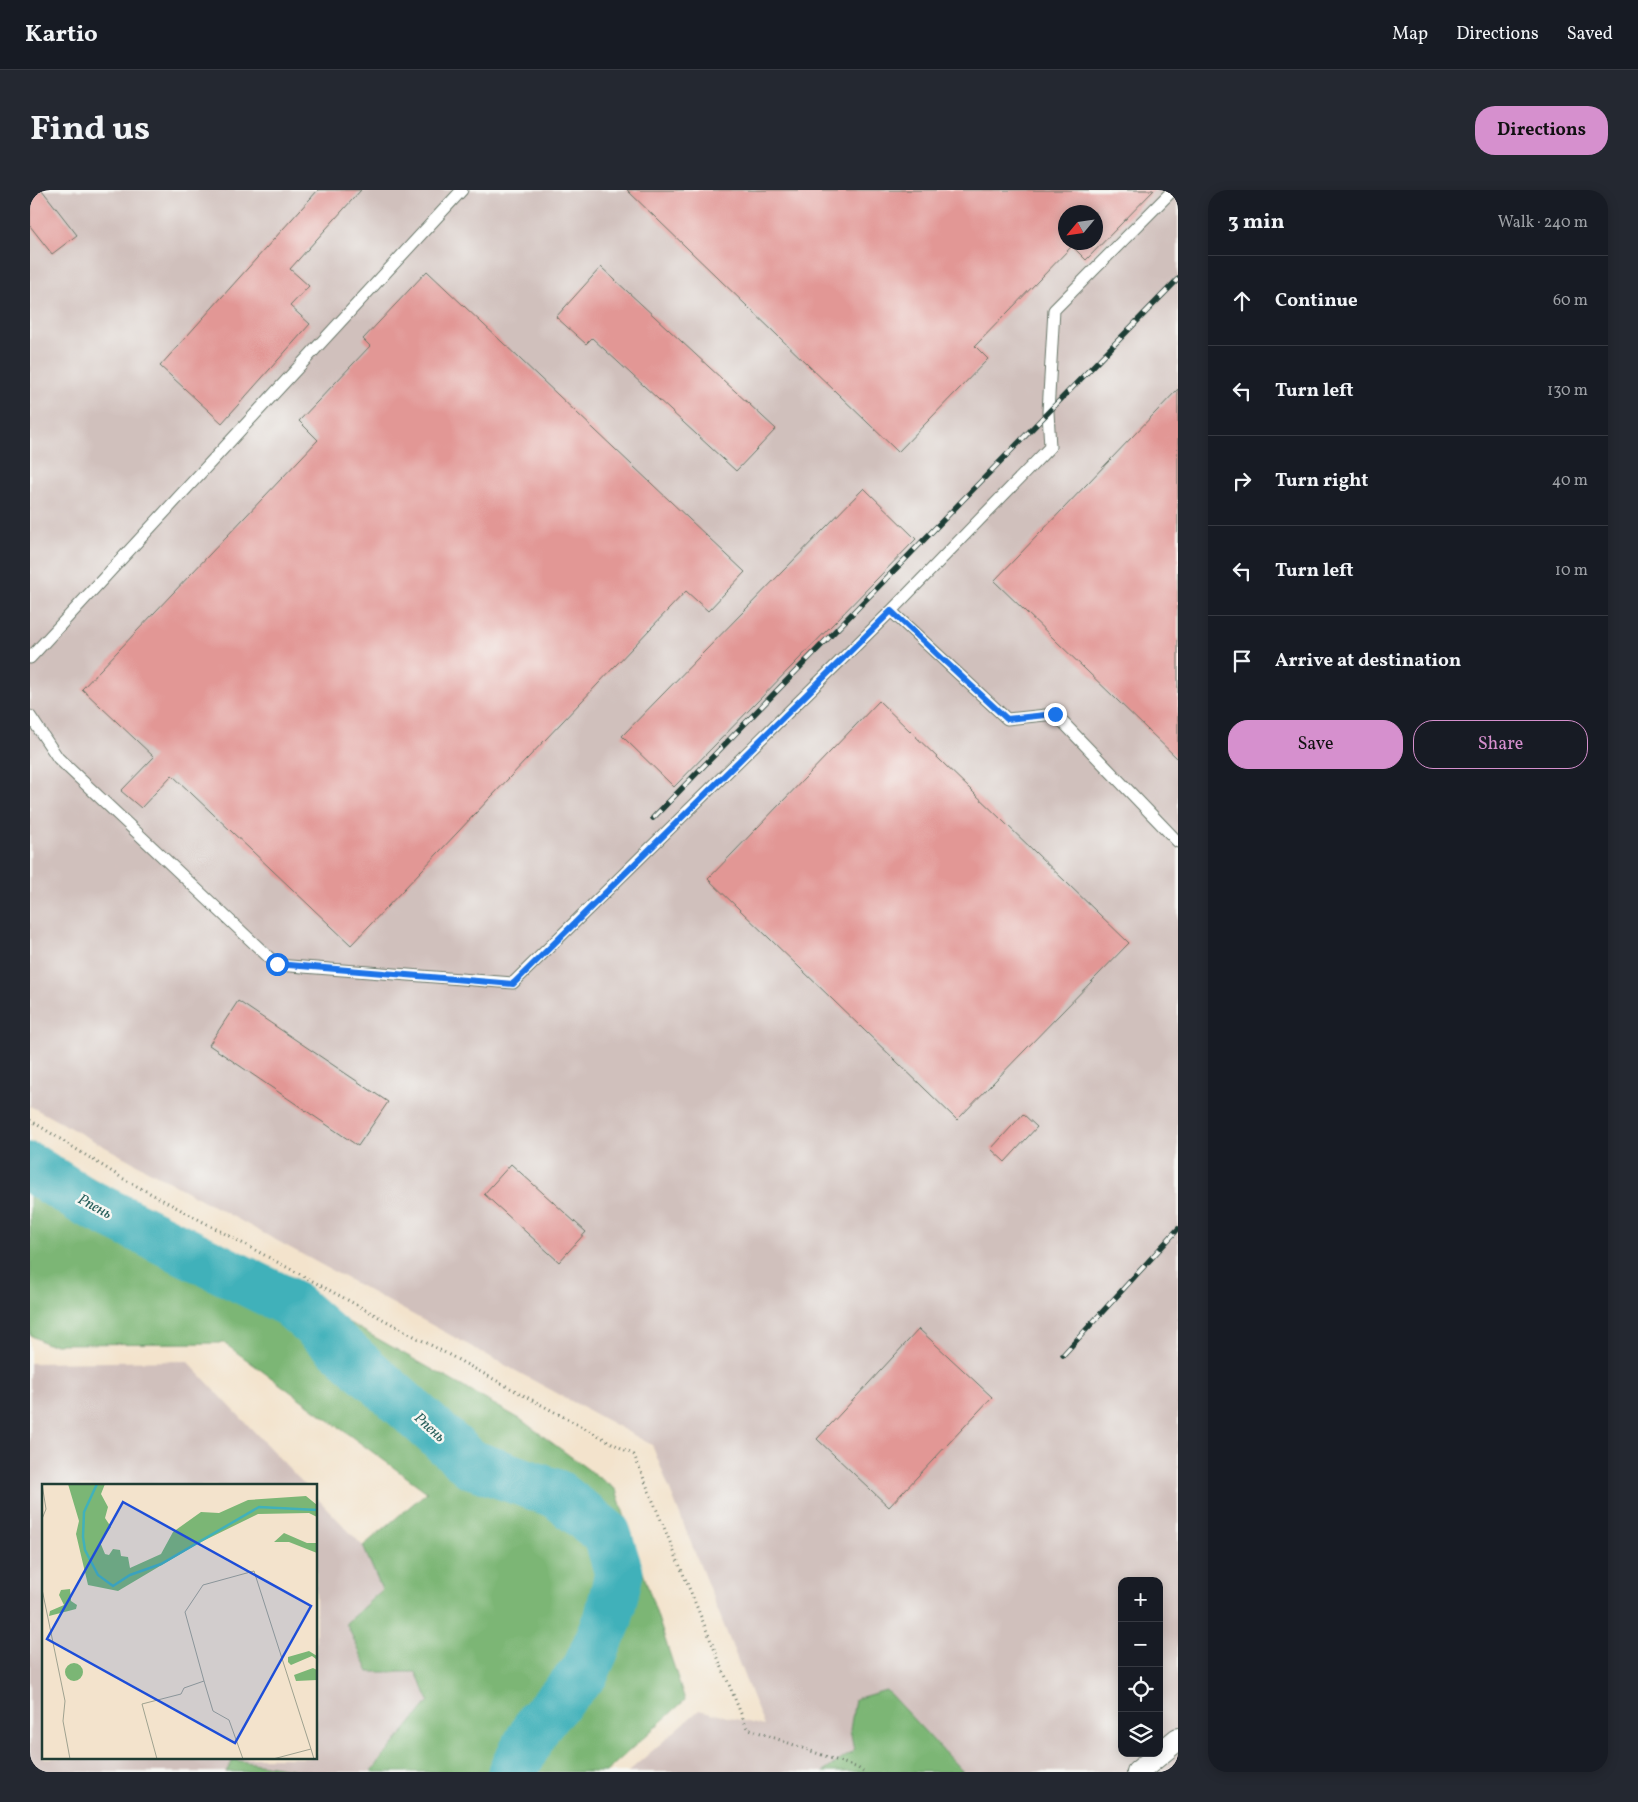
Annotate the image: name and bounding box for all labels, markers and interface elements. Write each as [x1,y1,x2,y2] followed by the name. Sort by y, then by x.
[25,18,98,52] text: Kartio
[1392,22,1428,47] text: Map
[1456,22,1539,47] text: Directions
[1567,22,1613,47] text: Saved
[30,106,150,154] text: Find us
[1475,106,1608,155] button: Directions
[1058,205,1103,250] north arrow
[1228,208,1284,237] text: 3 min
[1498,212,1588,234] text: Walk · 240 m
[1228,287,1256,315] icon: ahead
[1275,288,1358,314] text: Continue
[1553,290,1588,312] text: 60 m
[1228,377,1256,405] icon: left
[1275,378,1354,404] text: Turn left
[1547,380,1588,402] text: 130 m
[1228,467,1256,495] icon: right
[1275,468,1368,494] text: Turn right
[1552,470,1588,492] text: 40 m
[1228,557,1256,585] icon: left
[1275,558,1354,584] text: Turn left
[1555,560,1588,582] text: 10 m
[1228,647,1256,675] icon: arrive
[1275,648,1461,674] text: Arrive at destination
[1044,703,1067,726] route end
[1228,720,1403,769] button: Save
[1413,720,1588,769] button: Share
[266,953,289,976] route start
[74,1190,115,1225] water label: Рпень
[409,1408,449,1448] water label: Рпень
[42,1484,318,1760] inset map
[1118,1577,1163,1757] map controls
[1118,1577,1163,1622] button: +
[1118,1622,1163,1667] button: −
[1118,1667,1163,1712] button: locate
[1118,1712,1163,1757] button: layers

